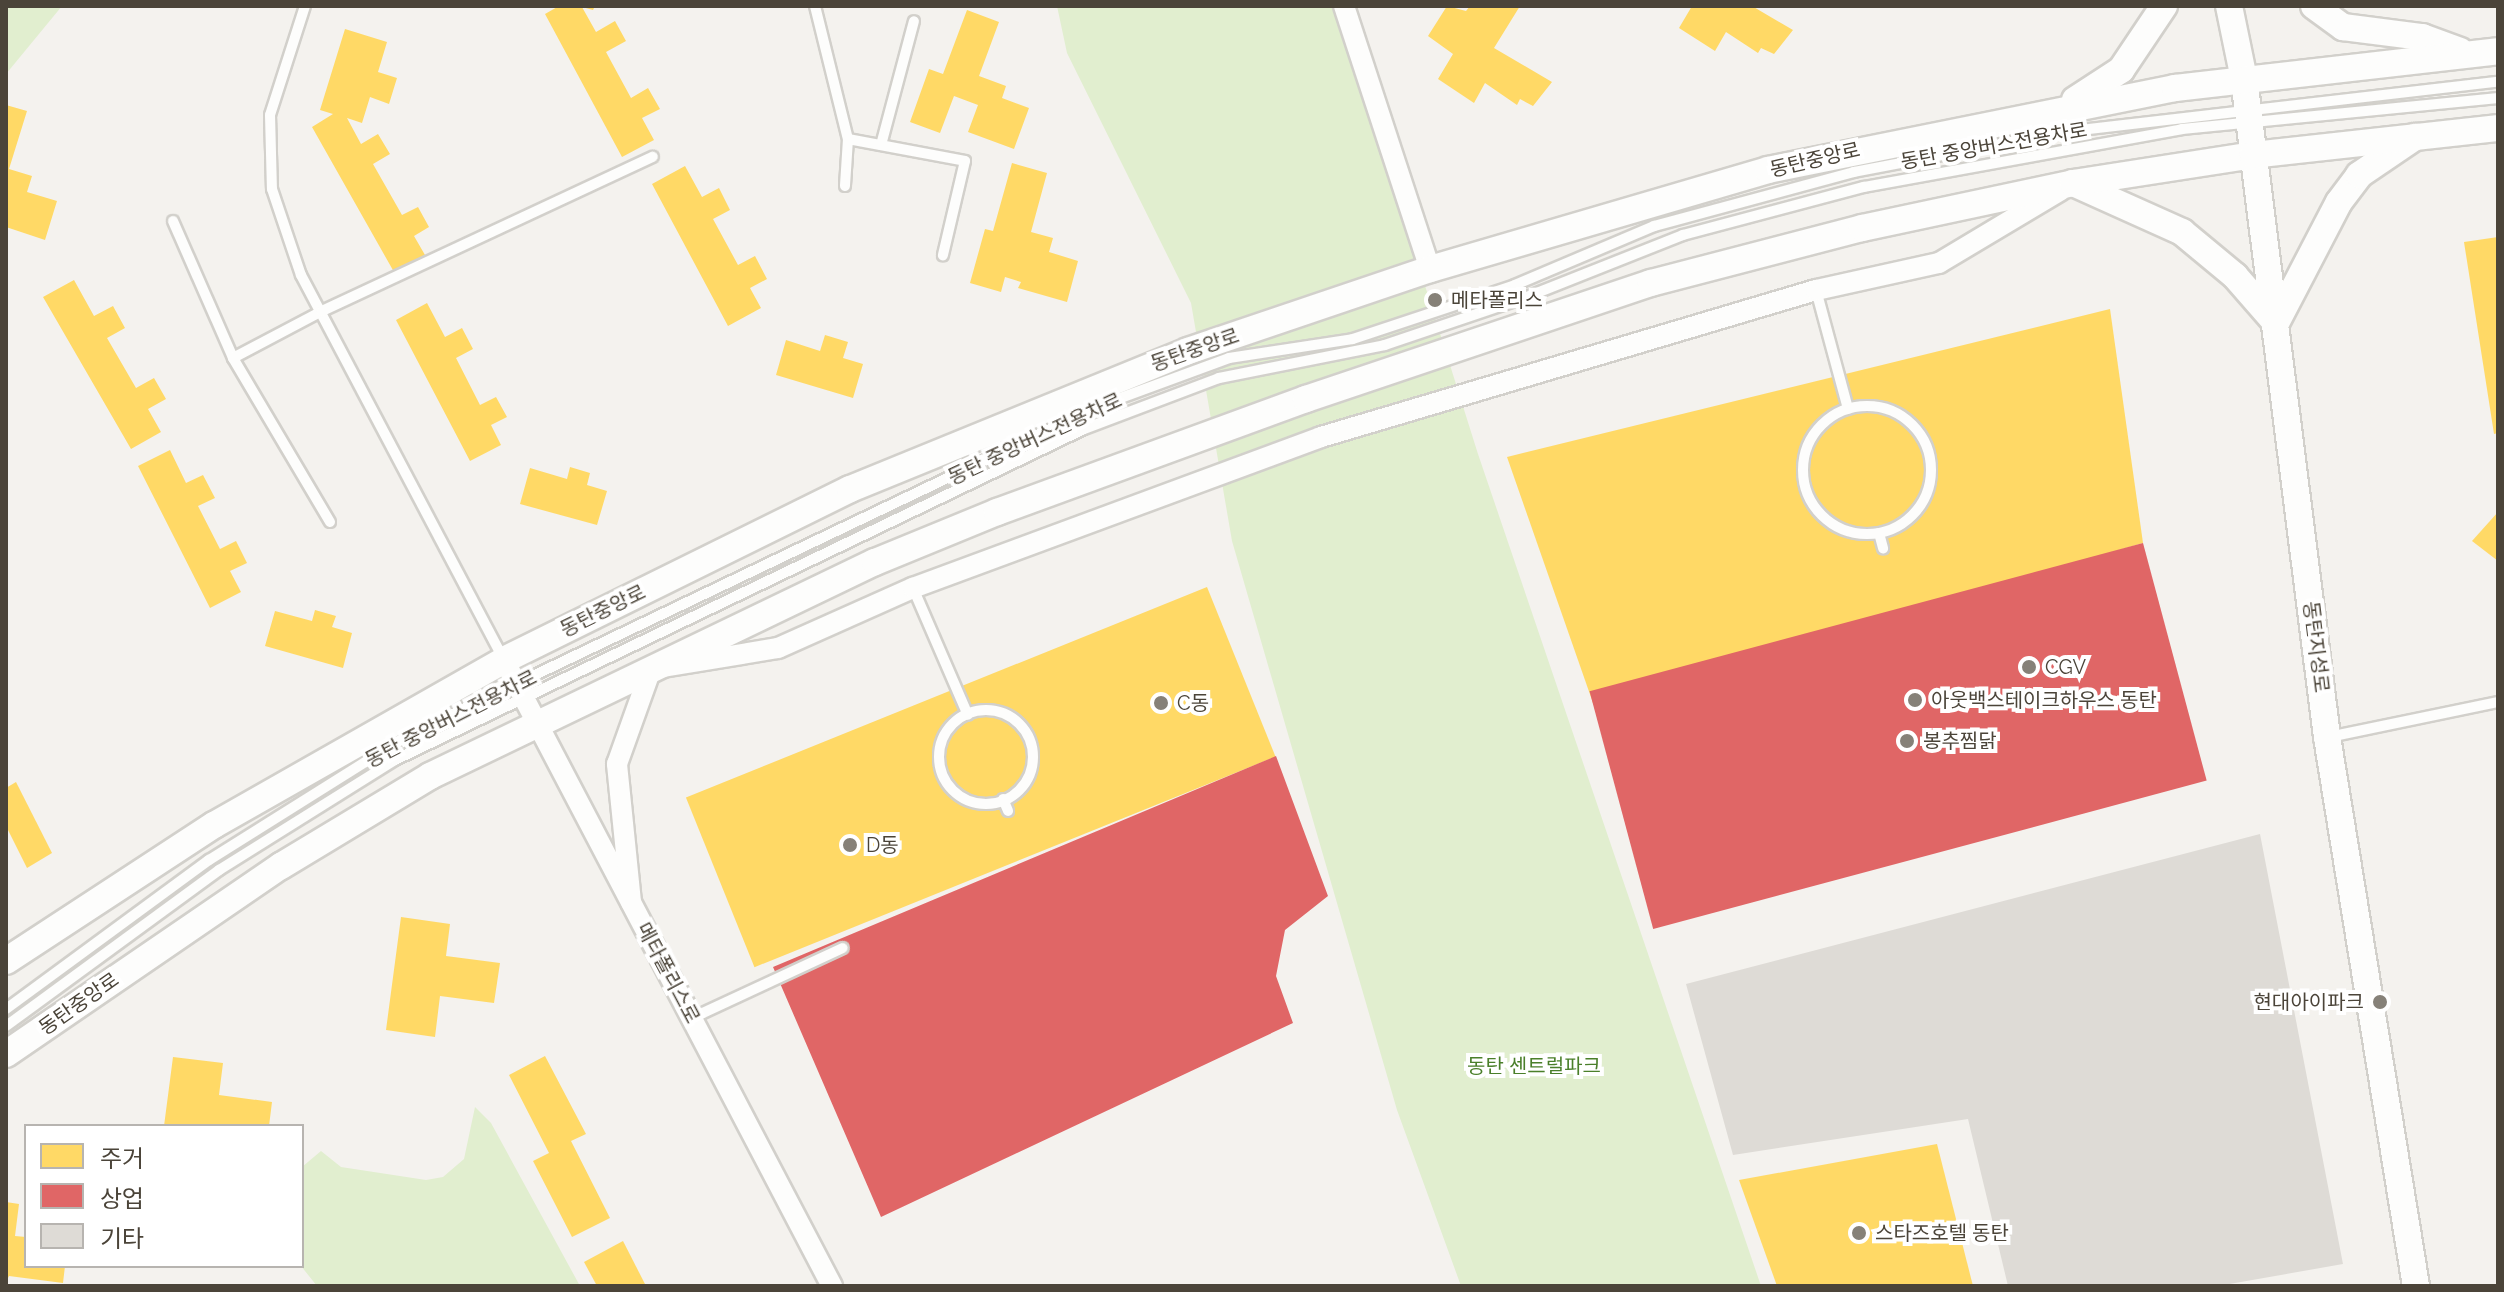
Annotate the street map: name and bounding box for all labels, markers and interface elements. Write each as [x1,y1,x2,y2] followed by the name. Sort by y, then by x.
[1899,118,2089,174] street label: 동탄 중앙버스전용차로
[1767,138,1863,182] street label: 동탄중앙로
[1451,288,1543,312] place label: 메타폴리스
[1426,291,1444,309] marker: 메타폴리스
[1148,324,1242,376] street label: 동탄중앙로
[944,388,1126,490] street label: 동탄 중앙버스전용차로
[556,580,650,642] street label: 동탄중앙로
[2298,600,2334,694] street label: 동탄지성로
[2045,655,2086,679] place label: CGV
[2020,658,2038,676] marker: CGV
[361,665,541,773] street label: 동탄 중앙버스전용차로
[1931,688,2157,712] place label: 아웃백스테이크하우스 동탄
[1177,691,1209,715] place label: C동
[1906,691,1924,709] marker: 아웃백스테이크하우스 동탄
[1152,694,1170,712] marker: C동
[1923,729,1997,753] place label: 봉추찜닭
[1898,732,1916,750] marker: 봉추찜닭
[866,833,899,857] place label: D동
[841,836,859,854] marker: D동
[631,919,705,1027] street label: 메타폴리스로
[34,968,124,1040] street label: 동탄중앙로
[2254,990,2364,1014] place label: 현대아이파크
[2371,993,2389,1011] marker: 현대아이파크
[1467,1054,1601,1078] park label: 동탄 센트럴파크
[24,1124,304,1268] legend
[100,1144,144,1173] text: 주거
[100,1184,144,1213] text: 상업
[1875,1221,2009,1245] place label: 스타즈호텔 동탄
[100,1224,144,1253] text: 기타
[1850,1224,1868,1242] marker: 스타즈호텔 동탄

